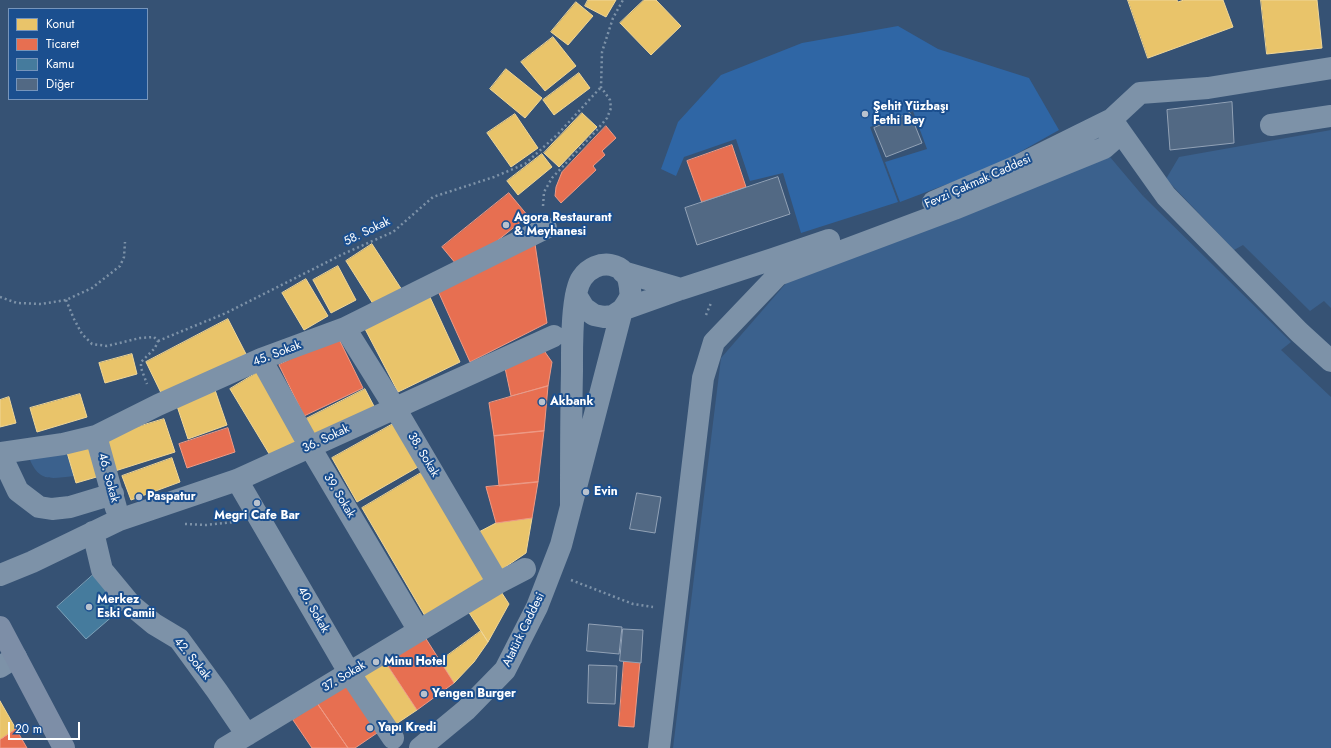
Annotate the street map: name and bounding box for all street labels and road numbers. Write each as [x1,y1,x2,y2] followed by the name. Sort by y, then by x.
[923,152,1033,212] street label: Fevzi Çakmak Caddesi
[341,215,393,249] street label: 58. Sokak
[251,338,303,370] street label: 45. Sokak
[300,422,352,456] street label: 36. Sokak
[404,430,442,480] street label: 38. Sokak
[95,452,121,504] street label: 46. Sokak
[320,471,358,521] street label: 39. Sokak
[294,584,332,636] street label: 40. Sokak
[500,591,548,669] street label: Atatürk Caddesi
[171,635,213,683] street label: 42. Sokak
[320,658,368,696] street label: 37. Sokak

